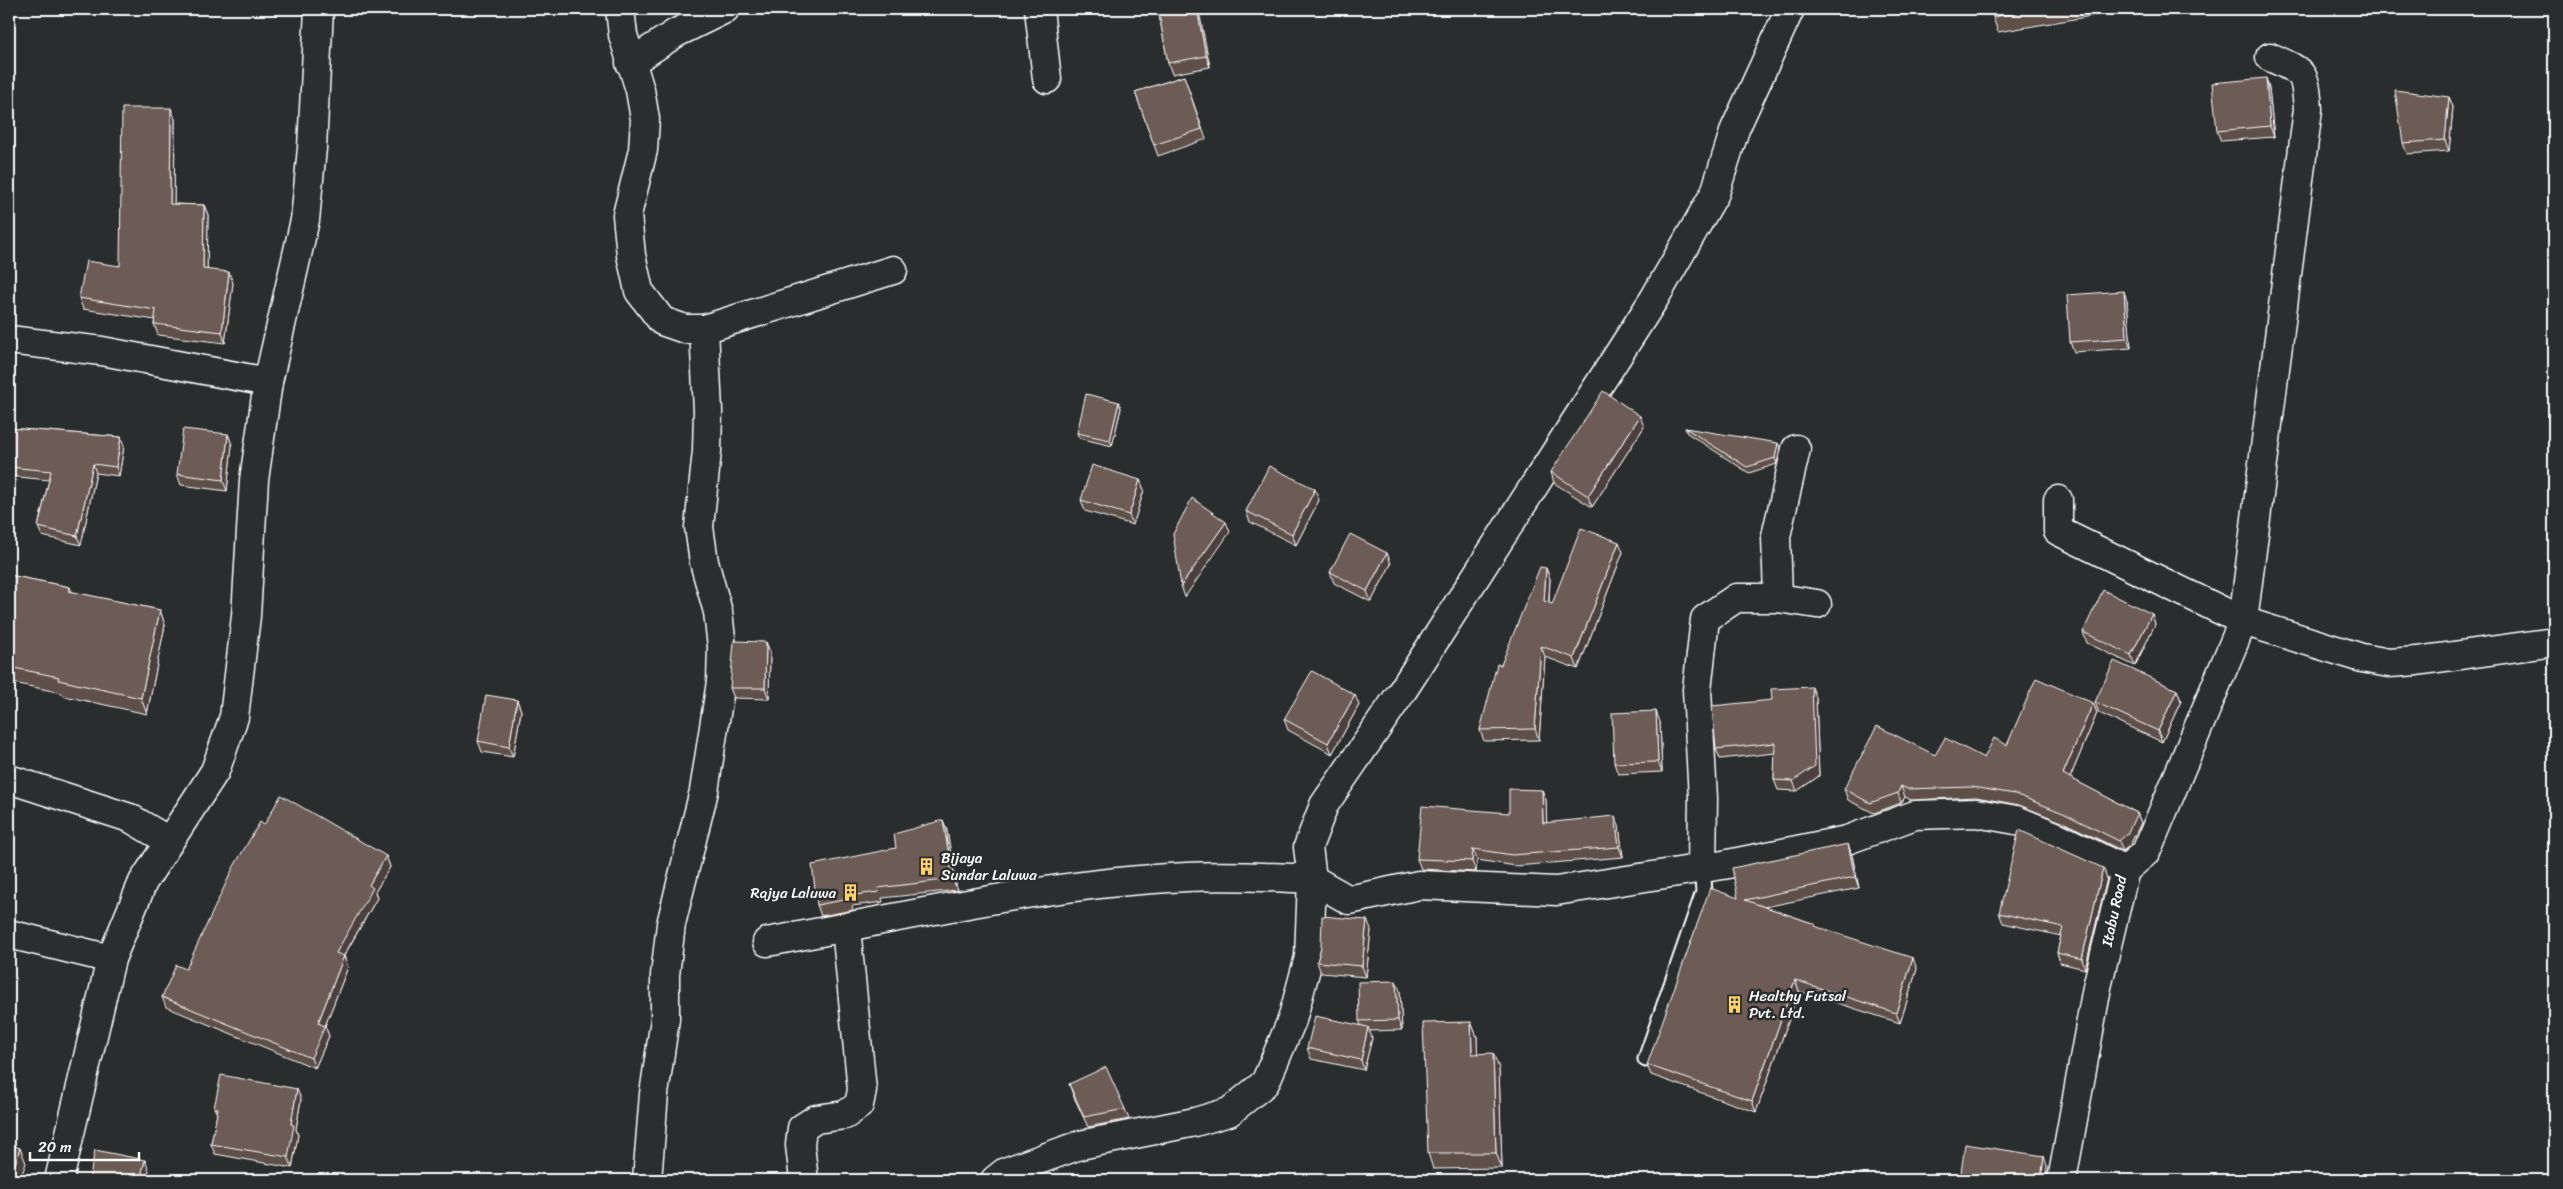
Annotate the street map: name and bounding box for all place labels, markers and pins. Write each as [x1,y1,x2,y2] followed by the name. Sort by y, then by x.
[941,845,1037,888] place label: Bijaya Sundar Laluwa
[917,857,937,877] building icon: Bijaya Sundar Laluwa
[751,880,836,906] place label: Rajya Laluwa
[840,883,860,903] building icon: Rajya Laluwa
[1749,983,1847,1026] place label: Healthy Futsal Pvt. Ltd.
[1725,995,1745,1015] building icon: Healthy Futsal Pvt. Ltd.

